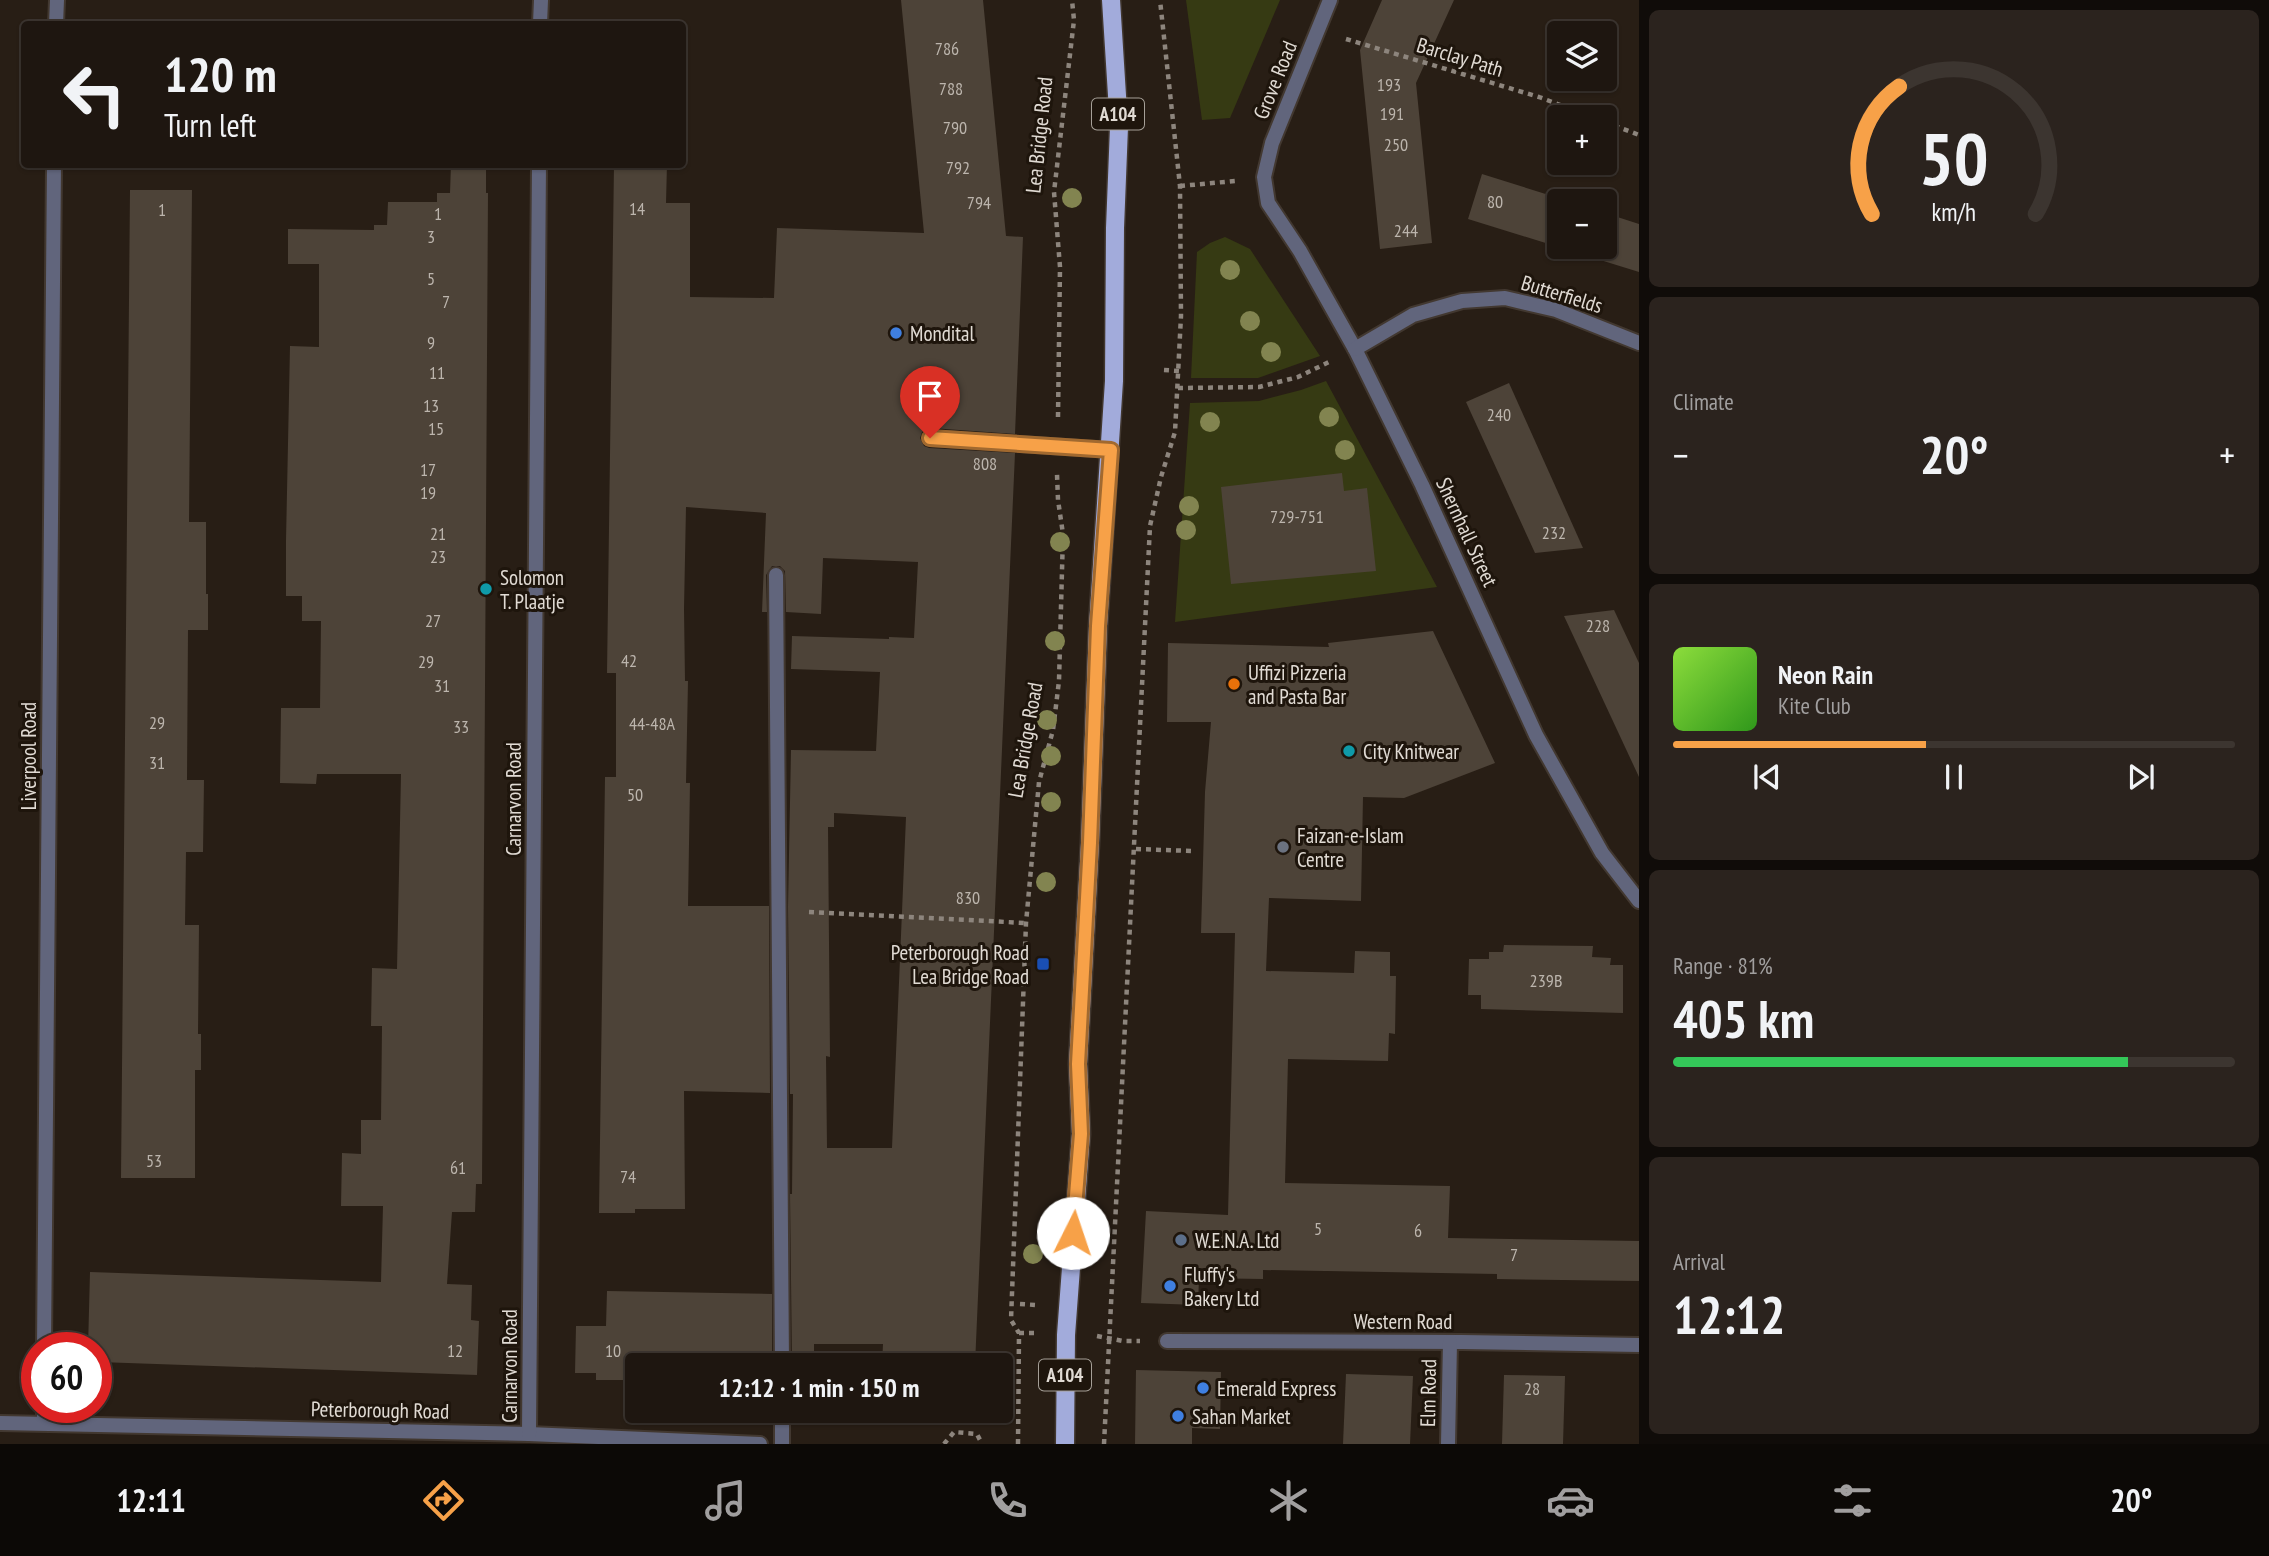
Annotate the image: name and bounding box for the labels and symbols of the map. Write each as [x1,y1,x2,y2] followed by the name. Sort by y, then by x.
[1414,31,1506,83] street label: Barclay Path
[935,37,959,60] house number: 786
[1247,37,1303,123] street label: Grove Road
[1377,73,1401,96] house number: 193
[1019,76,1059,194] street label: Lea Bridge Road
[939,77,963,100] house number: 788
[1092,98,1144,130] road number: A104
[1380,102,1404,125] house number: 191
[943,116,967,139] house number: 790
[1384,133,1408,156] house number: 250
[946,156,970,179] house number: 792
[1487,190,1503,213] house number: 80
[967,191,991,214] house number: 794
[629,197,645,220] house number: 14
[158,198,166,221] house number: 1
[434,202,442,225] house number: 1
[1394,219,1418,242] house number: 244
[427,225,435,248] house number: 3
[427,267,435,290] house number: 5
[1518,269,1606,319] street label: Butterfields
[442,290,450,313] house number: 7
[910,320,974,347] place label: Mondital
[888,325,904,341] marker: Mondital
[427,331,435,354] house number: 9
[429,361,445,384] house number: 11
[900,366,960,438] pin
[423,394,439,417] house number: 13
[1487,403,1511,426] house number: 240
[428,417,444,440] house number: 15
[973,452,997,475] house number: 808
[420,458,436,481] house number: 17
[1430,473,1504,591] street label: Shernhall Street
[420,481,436,504] house number: 19
[1270,505,1324,528] house number: 729-751
[1542,521,1566,544] house number: 232
[430,522,446,545] house number: 21
[430,545,446,568] house number: 23
[500,564,565,615] place label: Solomon T. Plaatje
[478,581,494,597] marker: Solomon T. Plaatje
[425,609,441,632] house number: 27
[1586,614,1610,637] house number: 228
[621,649,637,672] house number: 42
[418,650,434,673] house number: 29
[1248,659,1346,710] place label: Uffizi Pizzeria and Pasta Bar
[434,674,450,697] house number: 31
[1226,676,1242,692] marker: Uffizi Pizzeria and Pasta Bar
[1002,680,1048,800] street label: Lea Bridge Road
[15,702,42,810] street label: Liverpool Road
[149,711,165,734] house number: 29
[629,712,676,735] house number: 44-48A
[453,715,469,738] house number: 33
[1363,738,1459,765] place label: City Knitwear
[500,742,527,856] street label: Carnarvon Road
[1341,743,1357,759] marker: City Knitwear
[149,751,165,774] house number: 31
[627,783,643,806] house number: 50
[1297,822,1404,873] place label: Faizan-e-Islam Centre
[1275,839,1291,855] marker: Faizan-e-Islam Centre
[956,886,980,909] house number: 830
[891,939,1029,990] place label: Peterborough Road Lea Bridge Road
[1035,956,1051,972] marker: Peterborough Road Lea Bridge Road
[1530,969,1562,992] house number: 239B
[146,1149,162,1172] house number: 53
[450,1156,466,1179] house number: 61
[620,1165,636,1188] house number: 74
[1036,1196,1110,1270] position arrow
[1314,1217,1322,1240] house number: 5
[1414,1219,1422,1242] house number: 6
[1195,1227,1279,1254] place label: W.E.N.A. Ltd
[1173,1232,1189,1248] marker: W.E.N.A. Ltd
[1510,1243,1518,1266] house number: 7
[1184,1261,1259,1312] place label: Fluffy's Bakery Ltd
[1162,1278,1178,1294] marker: Fluffy's Bakery Ltd
[1354,1308,1452,1335] street label: Western Road
[496,1309,523,1423] street label: Carnarvon Road
[21,1332,112,1423] speed limit sign: 60
[447,1339,463,1362] house number: 12
[605,1339,621,1362] house number: 10
[1039,1359,1091,1390] road number: A104
[1414,1359,1442,1427] street label: Elm Road
[1217,1375,1336,1402] place label: Emerald Express
[1524,1377,1540,1400] house number: 28
[1195,1380,1211,1396] marker: Emerald Express
[311,1395,449,1425] street label: Peterborough Road
[1192,1403,1291,1430] place label: Sahan Market
[1170,1408,1186,1424] marker: Sahan Market

